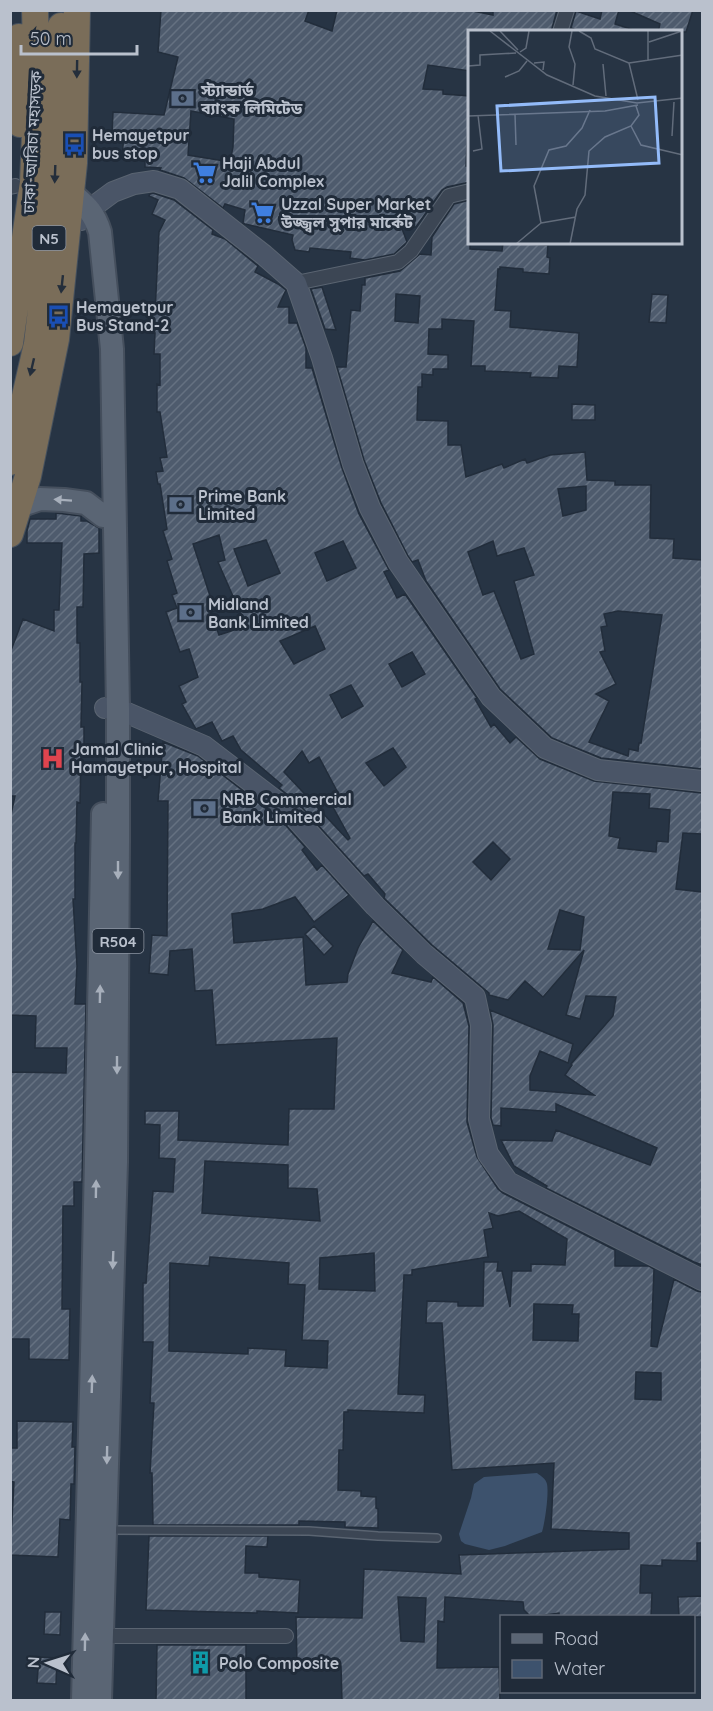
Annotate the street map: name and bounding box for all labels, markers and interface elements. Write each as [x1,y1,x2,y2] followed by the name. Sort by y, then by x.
[21,18,136,56] scale bar
[30,27,72,50] text: 50 m
[468,30,683,244] inset map
[72,59,82,78] one-way arrow
[18,69,46,215] street label: ঢাকা-আরিচা মহাসড়ক
[200,80,303,118] place label: স্ট্যান্ডার্ড ব্যাংক লিমিটেড
[170,86,196,112] bank icon: স্ট্যান্ডার্ড ব্যাংক লিমিটেড
[92,125,189,163] place label: Hemayetpur bus stop
[61,131,87,157] bus stop icon: Hemayetpur bus stop
[222,153,324,191] place label: Haji Abdul Jalil Complex
[191,159,217,185] supermarket icon: Haji Abdul Jalil Complex
[50,164,59,183] one-way arrow
[280,194,431,233] place label: Uzzal Super Market উজ্জ্বল সুপার মার্কেট
[250,200,276,226] supermarket icon: Uzzal Super Market উজ্জ্বল সুপার মার্কেট
[32,226,66,250] road number: N5
[57,275,67,294] one-way arrow
[76,297,173,335] place label: Hemayetpur Bus Stand-2
[45,303,71,329] bus stop icon: Hemayetpur Bus Stand-2
[26,358,36,377] one-way arrow
[198,486,286,524] place label: Prime Bank Limited
[167,492,193,518] bank icon: Prime Bank Limited
[53,495,72,505] one-way arrow
[208,594,309,632] place label: Midland Bank Limited
[177,600,203,626] bank icon: Midland Bank Limited
[71,739,242,777] place label: Jamal Clinic Hamayetpur, Hospital
[40,745,66,771] hospital icon: Jamal Clinic Hamayetpur, Hospital
[222,789,352,827] place label: NRB Commercial Bank Limited
[191,795,217,821] bank icon: NRB Commercial Bank Limited
[113,860,123,879] one-way arrow
[92,929,144,953] road number: R504
[95,985,104,1004] one-way arrow
[112,1055,122,1074] one-way arrow
[91,1180,101,1199] one-way arrow
[108,1250,118,1269] one-way arrow
[87,1375,96,1394] one-way arrow
[103,1445,112,1464] one-way arrow
[500,1615,695,1693] legend
[554,1627,599,1650] text: Road
[18,1633,78,1693] north arrow
[80,1633,89,1652] one-way arrow
[188,1650,214,1676] building icon: Polo Composite
[219,1653,339,1673] place label: Polo Composite
[23,1656,43,1669] text: N
[554,1657,605,1680] text: Water

